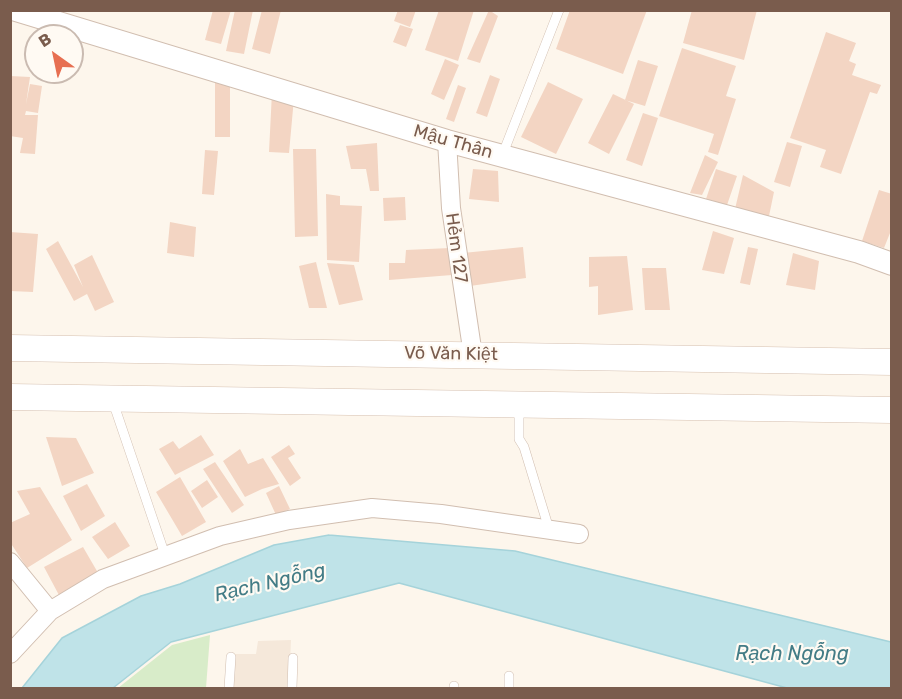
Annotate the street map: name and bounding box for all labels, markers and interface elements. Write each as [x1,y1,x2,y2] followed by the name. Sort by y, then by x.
[24,24,84,84] north arrow
[35,29,55,51] text: B
[411,120,495,164] street label: Mậu Thân
[440,211,472,285] street label: Hẻm 127
[404,342,498,366] street label: Võ Văn Kiệt
[212,559,328,607] water label: Rạch Ngỗng
[735,642,849,666] water label: Rạch Ngỗng

